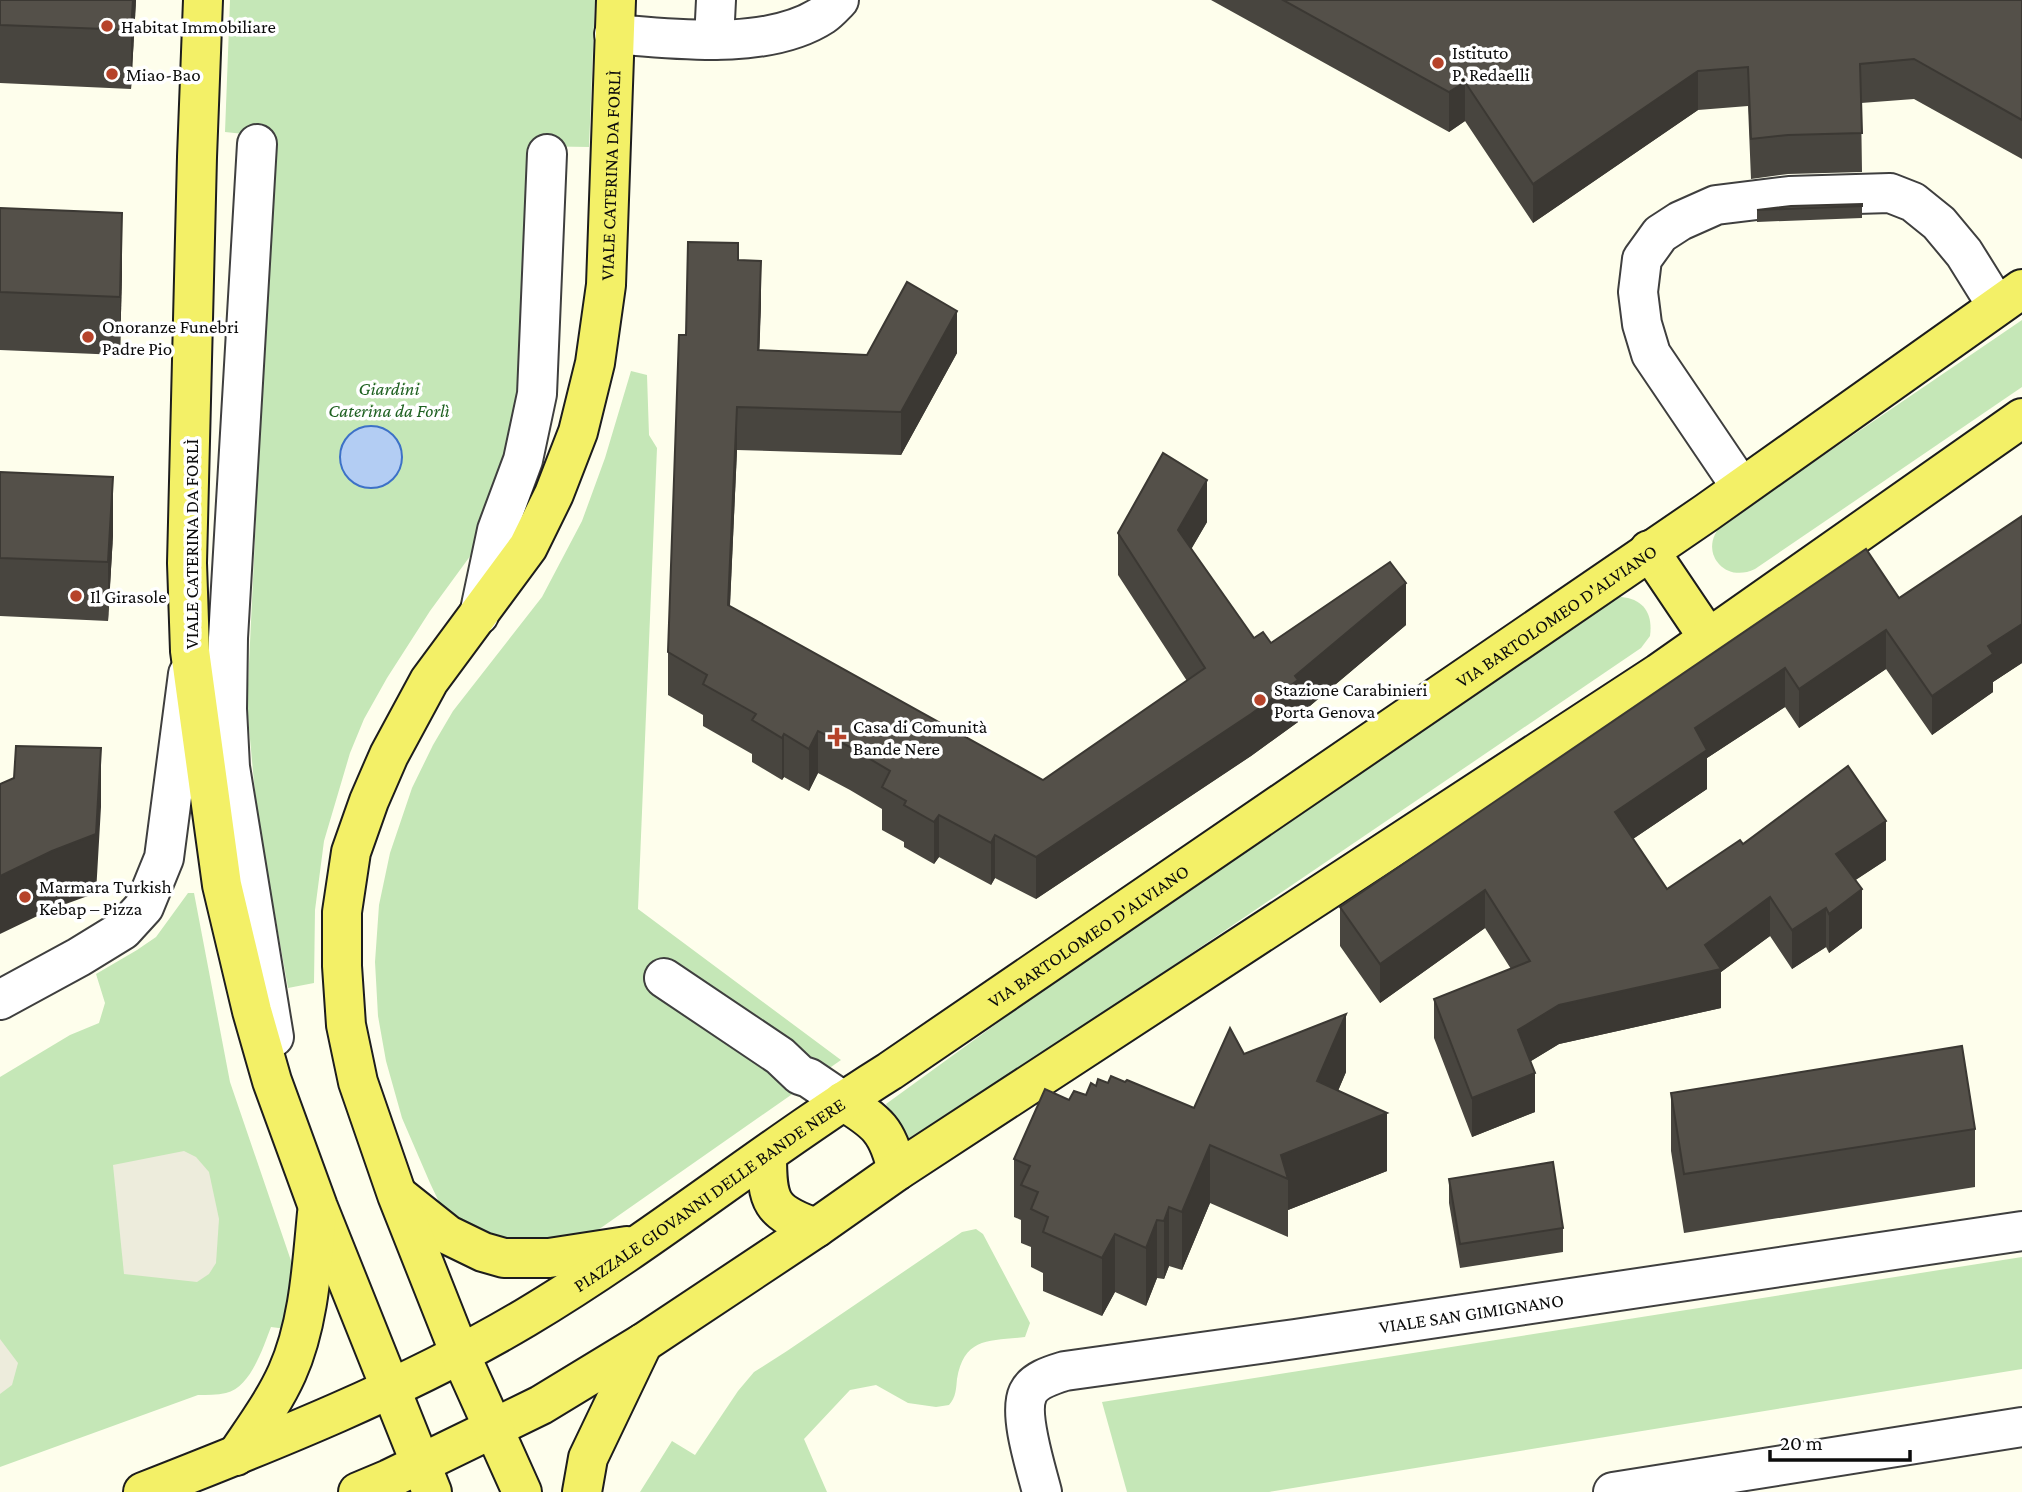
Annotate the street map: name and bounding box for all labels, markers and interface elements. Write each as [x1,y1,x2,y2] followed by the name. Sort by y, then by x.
[121,16,276,37] place label: Habitat Immobiliare
[99,18,115,34] marker: Habitat Immobiliare
[1452,42,1530,85] place label: Istituto P. Redaelli
[1430,55,1446,71] marker: Istituto P. Redaelli
[126,64,201,85] place label: Miao-Bao
[104,66,120,82] marker: Miao-Bao
[596,70,625,281] street label: VIALE CATERINA DA FORLÌ
[102,316,239,359] place label: Onoranze Funebri Padre Pio
[80,329,96,345] marker: Onoranze Funebri Padre Pio
[328,378,450,421] park label: Giardini Caterina da Forlì
[181,439,202,649] street label: VIALE CATERINA DA FORLÌ
[1452,540,1661,692] street label: VIA BARTOLOMEO D'ALVIANO
[90,586,167,607] place label: Il Girasole
[68,588,84,604] marker: Il Girasole
[1274,679,1428,722] place label: Stazione Carabinieri Porta Genova
[1252,692,1268,708] marker: Stazione Carabinieri Porta Genova
[853,716,988,759] place label: Casa di Comunità Bande Nere
[827,727,847,747] marker: Casa di Comunità Bande Nere
[984,860,1193,1012] street label: VIA BARTOLOMEO D'ALVIANO
[39,876,172,919] place label: Marmara Turkish Kebap – Pizza
[17,889,33,905] marker: Marmara Turkish Kebap – Pizza
[570,1093,849,1296] street label: PIAZZALE GIOVANNI DELLE BANDE NERE
[1378,1289,1565,1337] street label: VIALE SAN GIMIGNANO
[1770,1418,1910,1462] scale bar
[1780,1431,1823,1455] text: 20 m

